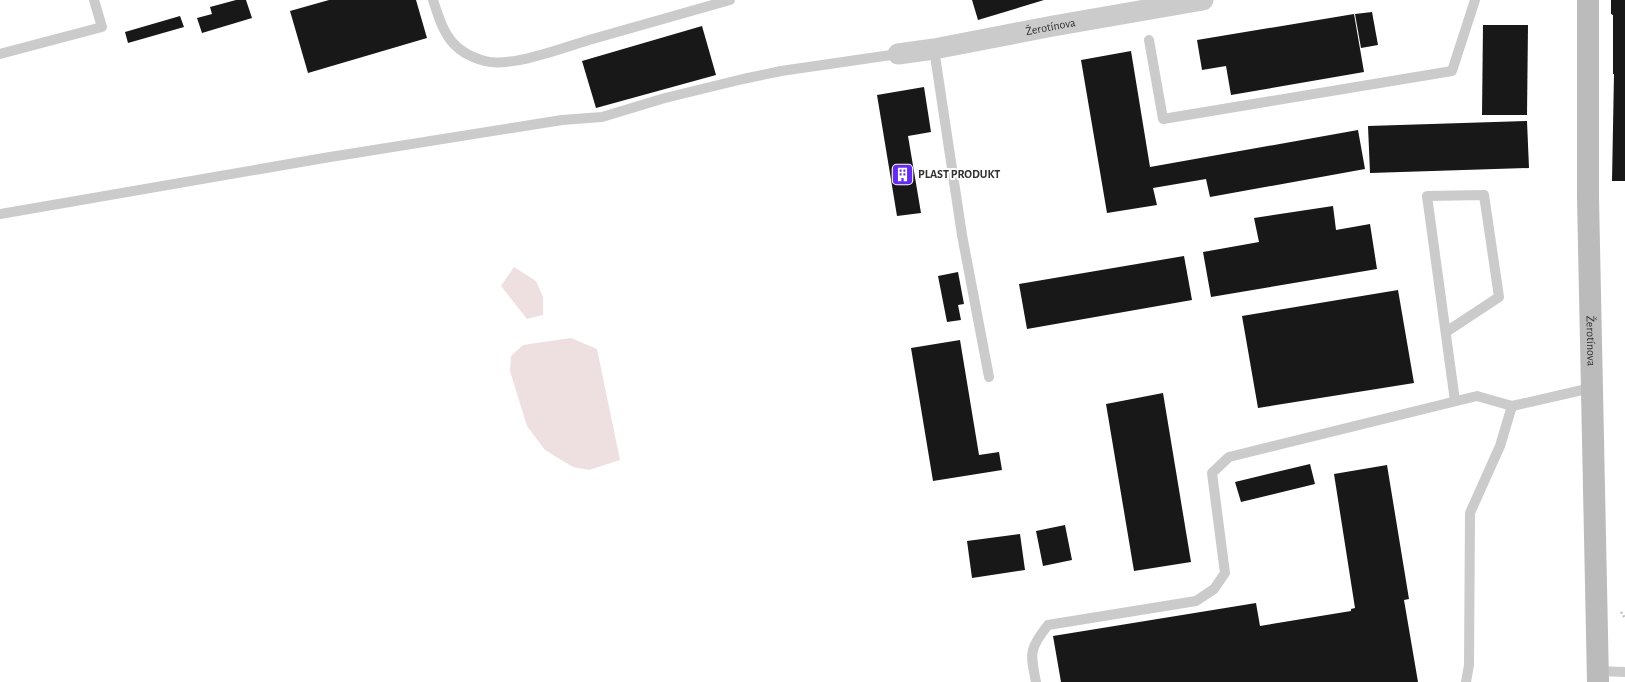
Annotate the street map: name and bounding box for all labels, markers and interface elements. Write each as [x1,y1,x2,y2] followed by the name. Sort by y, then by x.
[1024,16,1077,37] street label: Žerotínova
[889,161,915,187] building icon: PLAST PRODUKT
[918,168,1000,180] place label: PLAST PRODUKT
[1584,316,1598,367] street label: Žerotínova

